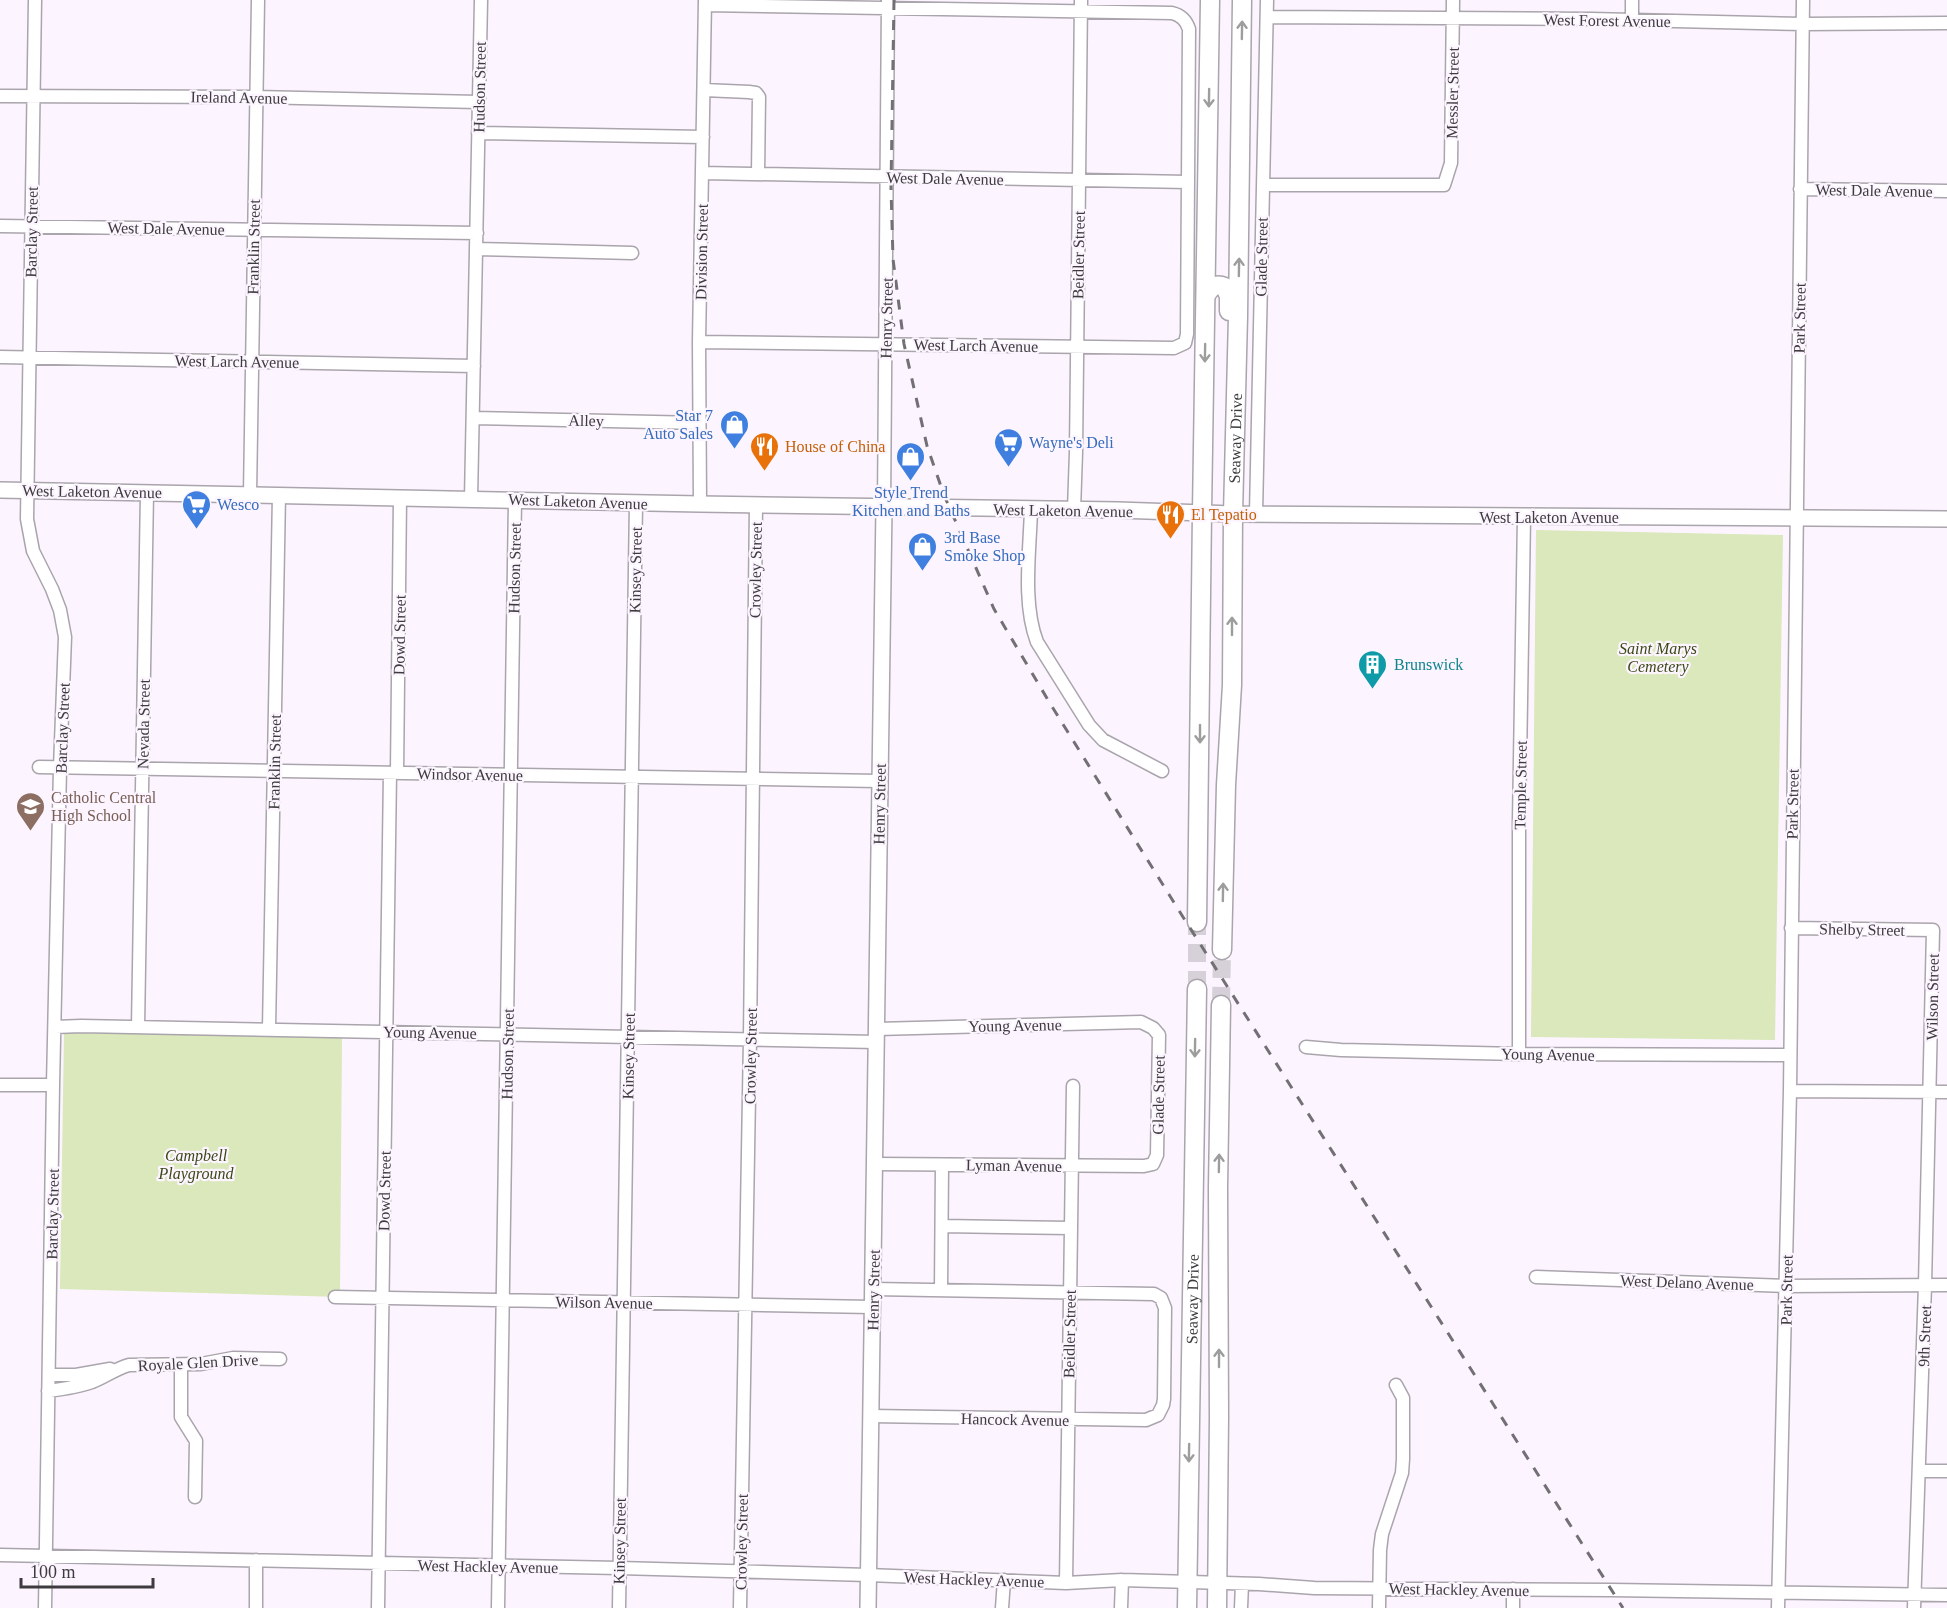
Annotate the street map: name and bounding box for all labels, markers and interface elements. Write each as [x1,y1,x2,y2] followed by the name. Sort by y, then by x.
[1543,11,1671,30] street label: West Forest Avenue
[1236,21,1247,41] one-way arrow
[470,41,489,133] street label: Hudson Street
[1443,46,1462,139] street label: Messler Street
[190,88,288,107] street label: Ireland Avenue
[1203,88,1215,108] one-way arrow
[886,169,1004,188] street label: West Dale Avenue
[1815,181,1933,200] street label: West Dale Avenue
[22,186,42,278] street label: Barclay Street
[244,199,263,295] street label: Franklin Street
[692,203,711,300] street label: Division Street
[1069,210,1088,299] street label: Beidler Street
[1252,217,1271,297] street label: Glade Street
[107,219,225,238] street label: West Dale Avenue
[1233,258,1244,278] one-way arrow
[877,277,897,359] street label: Henry Street
[1790,282,1809,353] street label: Park Street
[914,336,1038,355] street label: West Larch Avenue
[1199,343,1210,363] one-way arrow
[175,352,299,371] street label: West Larch Avenue
[1226,393,1245,484] street label: Seaway Drive
[643,407,713,442] place label: Star 7 Auto Sales
[718,408,750,450] shop icon: Star 7 Auto Sales
[568,412,604,430] street label: Alley
[992,426,1024,468] supermarket icon: Wayne's Deli
[748,430,780,472] restaurant icon: House of China
[1029,434,1114,452] place label: Wayne's Deli
[785,438,885,455] place label: House of China
[895,440,927,482] shop icon: Style Trend Kitchen and Baths
[22,482,162,501] street label: West Laketon Avenue
[852,484,970,519] place label: Style Trend Kitchen and Baths
[180,488,212,530] supermarket icon: Wesco
[508,491,648,512] street label: West Laketon Avenue
[217,496,259,513] place label: Wesco
[1154,498,1186,540] restaurant icon: El Tepatio
[993,501,1133,520] street label: West Laketon Avenue
[1191,506,1257,524] place label: El Tepatio
[1479,509,1619,526] street label: West Laketon Avenue
[746,521,766,618] street label: Crowley Street
[505,522,524,614] street label: Hudson Street
[626,526,646,613] street label: Kinsey Street
[944,529,1025,565] place label: 3rd Base Smoke Shop
[907,530,939,572] shop icon: 3rd Base Smoke Shop
[390,594,409,675] street label: Dowd Street
[1226,617,1238,637] one-way arrow
[1619,640,1697,676] park label: Saint Marys Cemetery
[1357,648,1389,690] building icon: Brunswick
[1394,656,1463,673] place label: Brunswick
[134,678,153,769] street label: Nevada Street
[52,682,74,774] street label: Barclay Street
[265,714,284,810] street label: Franklin Street
[1194,724,1206,744] one-way arrow
[1511,740,1531,830] street label: Temple Street
[870,763,890,845] street label: Henry Street
[417,765,523,784] street label: Windsor Avenue
[1783,768,1802,839] street label: Park Street
[51,789,157,825] place label: Catholic Central High School
[14,790,46,832] school or university icon: Catholic Central High School
[1218,882,1229,902] one-way arrow
[1819,920,1906,940] street label: Shelby Street
[1923,953,1942,1041] street label: Wilson Street
[741,1007,761,1104] street label: Crowley Street
[498,1008,517,1100] street label: Hudson Street
[619,1012,639,1099] street label: Kinsey Street
[968,1016,1062,1036] street label: Young Avenue
[383,1023,477,1043] street label: Young Avenue
[1190,1037,1201,1057] one-way arrow
[1501,1045,1595,1065] street label: Young Avenue
[1149,1055,1168,1135] street label: Glade Street
[158,1147,234,1183] park label: Campbell Playground
[375,1150,394,1231] street label: Dowd Street
[1213,1154,1225,1174] one-way arrow
[966,1156,1062,1176] street label: Lyman Avenue
[43,1168,63,1260] street label: Barclay Street
[864,1249,884,1331] street label: Henry Street
[1183,1254,1202,1344] street label: Seaway Drive
[1777,1254,1796,1325] street label: Park Street
[1620,1272,1754,1293] street label: West Delano Avenue
[1060,1289,1079,1378] street label: Beidler Street
[555,1293,653,1312] street label: Wilson Avenue
[1915,1304,1934,1367] street label: 9th Street
[1213,1349,1225,1369] one-way arrow
[137,1351,259,1375] street label: Royale Glen Drive
[961,1410,1069,1429] street label: Hancock Avenue
[1183,1442,1195,1462] one-way arrow
[732,1493,752,1590] street label: Crowley Street
[610,1497,630,1584] street label: Kinsey Street
[21,1551,153,1589] scale bar
[418,1557,558,1577] street label: West Hackley Avenue
[30,1562,76,1582] text: 100 m
[903,1569,1045,1591] street label: West Hackley Avenue
[1389,1580,1529,1600] street label: West Hackley Avenue

